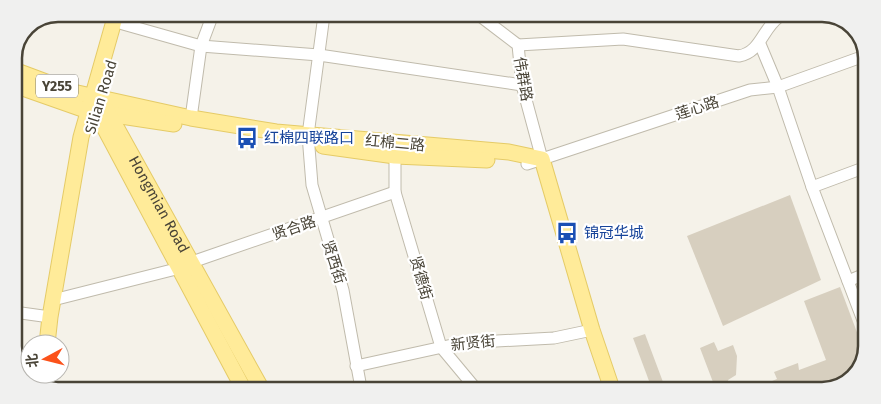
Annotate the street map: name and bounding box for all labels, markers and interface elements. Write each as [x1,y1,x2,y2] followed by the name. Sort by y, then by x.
[510,55,536,103] street label: 伟群路
[81,58,121,136] street label: Silian Road
[36,74,78,98] road number: Y255
[673,92,721,124] street label: 莲心路
[234,125,260,151] bus stop icon: 红棉四联路口
[264,129,354,147] place label: 红棉四联路口
[364,131,426,155] street label: 红棉二路
[125,153,193,256] street label: Hongmian Road
[270,212,318,244] street label: 贤合路
[554,220,580,246] bus stop icon: 锦冠华城
[584,224,644,242] place label: 锦冠华城
[318,238,350,286] street label: 贤西街
[406,254,436,302] street label: 贤德街
[450,332,496,354] street label: 新贤街
[20,334,70,384] north arrow
[23,353,42,369] text: 北

